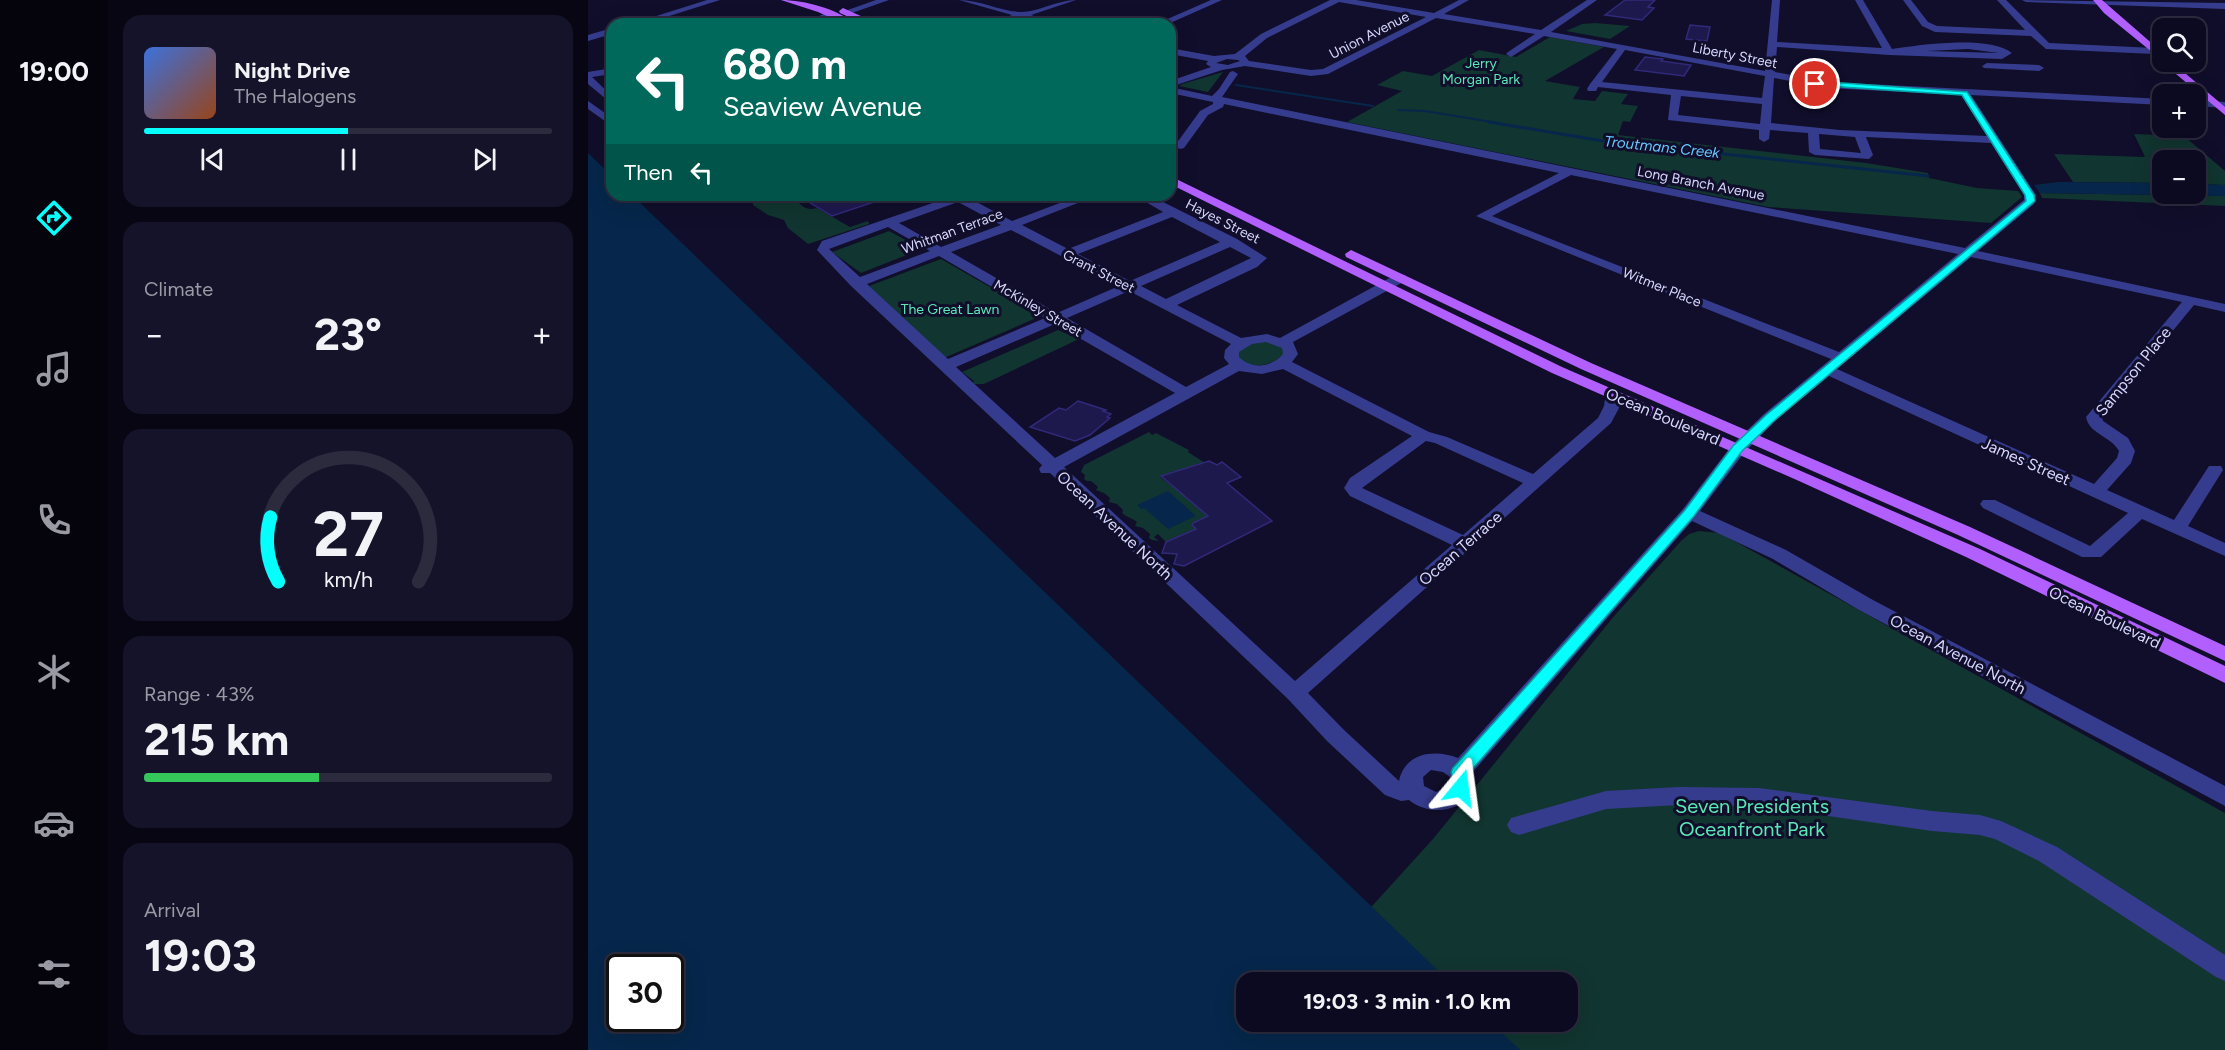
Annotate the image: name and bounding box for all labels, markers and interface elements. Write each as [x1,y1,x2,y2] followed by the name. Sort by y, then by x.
[1326,8,1412,63] street label: Union Avenue
[2152,18,2206,204] map controls
[2152,18,2206,72] button: search
[723,39,847,90] text: 680 m
[1691,39,1779,72] street label: Liberty Street
[624,42,702,120] icon: left
[19,55,89,88] text: 19:00
[1442,55,1520,88] park label: Jerry Morgan Park
[234,57,350,84] text: Night Drive
[1789,58,1840,109] pin
[1798,67,1831,100] icon: arrive
[234,84,356,108] text: The Halogens
[2152,84,2206,138] button: +
[723,90,922,123] text: Seaview Avenue
[1603,132,1721,162] water label: Troutmans Creek
[196,143,229,176] icon: previous
[332,143,365,176] icon: pause
[468,143,501,176] icon: next
[2152,150,2206,204] button: −
[685,156,718,189] icon: left
[624,159,673,186] text: Then
[1636,163,1766,204] street label: Long Branch Avenue
[1183,195,1263,248] street label: Hayes Street
[33,197,75,239] icon: directions
[899,205,1005,258] street label: Whitman Terrace
[1060,246,1138,297] street label: Grant Street
[1620,264,1704,311] street label: Witmer Place
[990,276,1085,341] street label: McKinley Street
[144,277,213,301] text: Climate
[901,301,1000,318] park label: The Great Lawn
[314,307,382,361] text: 23°
[144,315,165,354] text: −
[531,315,552,354] text: +
[2092,323,2175,420] street label: Sampson Place
[33,348,75,390] icon: music
[1603,384,1723,449] street label: Ocean Boulevard
[1979,433,2073,489] street label: James Street
[1053,467,1176,584] street label: Ocean Avenue North
[313,497,383,572] text: 27
[33,499,75,541] icon: phone
[1415,507,1506,590] street label: Ocean Terrace
[324,567,372,592] text: km/h
[2046,582,2164,653] street label: Ocean Boulevard
[1887,611,2029,698] street label: Ocean Avenue North
[33,651,75,693] icon: climate
[144,682,255,706] text: Range · 43%
[144,712,289,766] text: 215 km
[1429,756,1493,820] position arrow
[1675,794,1829,841] park label: Seven Presidents Oceanfront Park
[33,802,75,844] icon: car
[144,898,200,922] text: Arrival
[144,928,257,982] text: 19:03
[33,953,75,995] icon: filters
[606,954,684,1032] speed limit sign: 30
[1303,988,1511,1015] text: 19:03 · 3 min · 1.0 km

